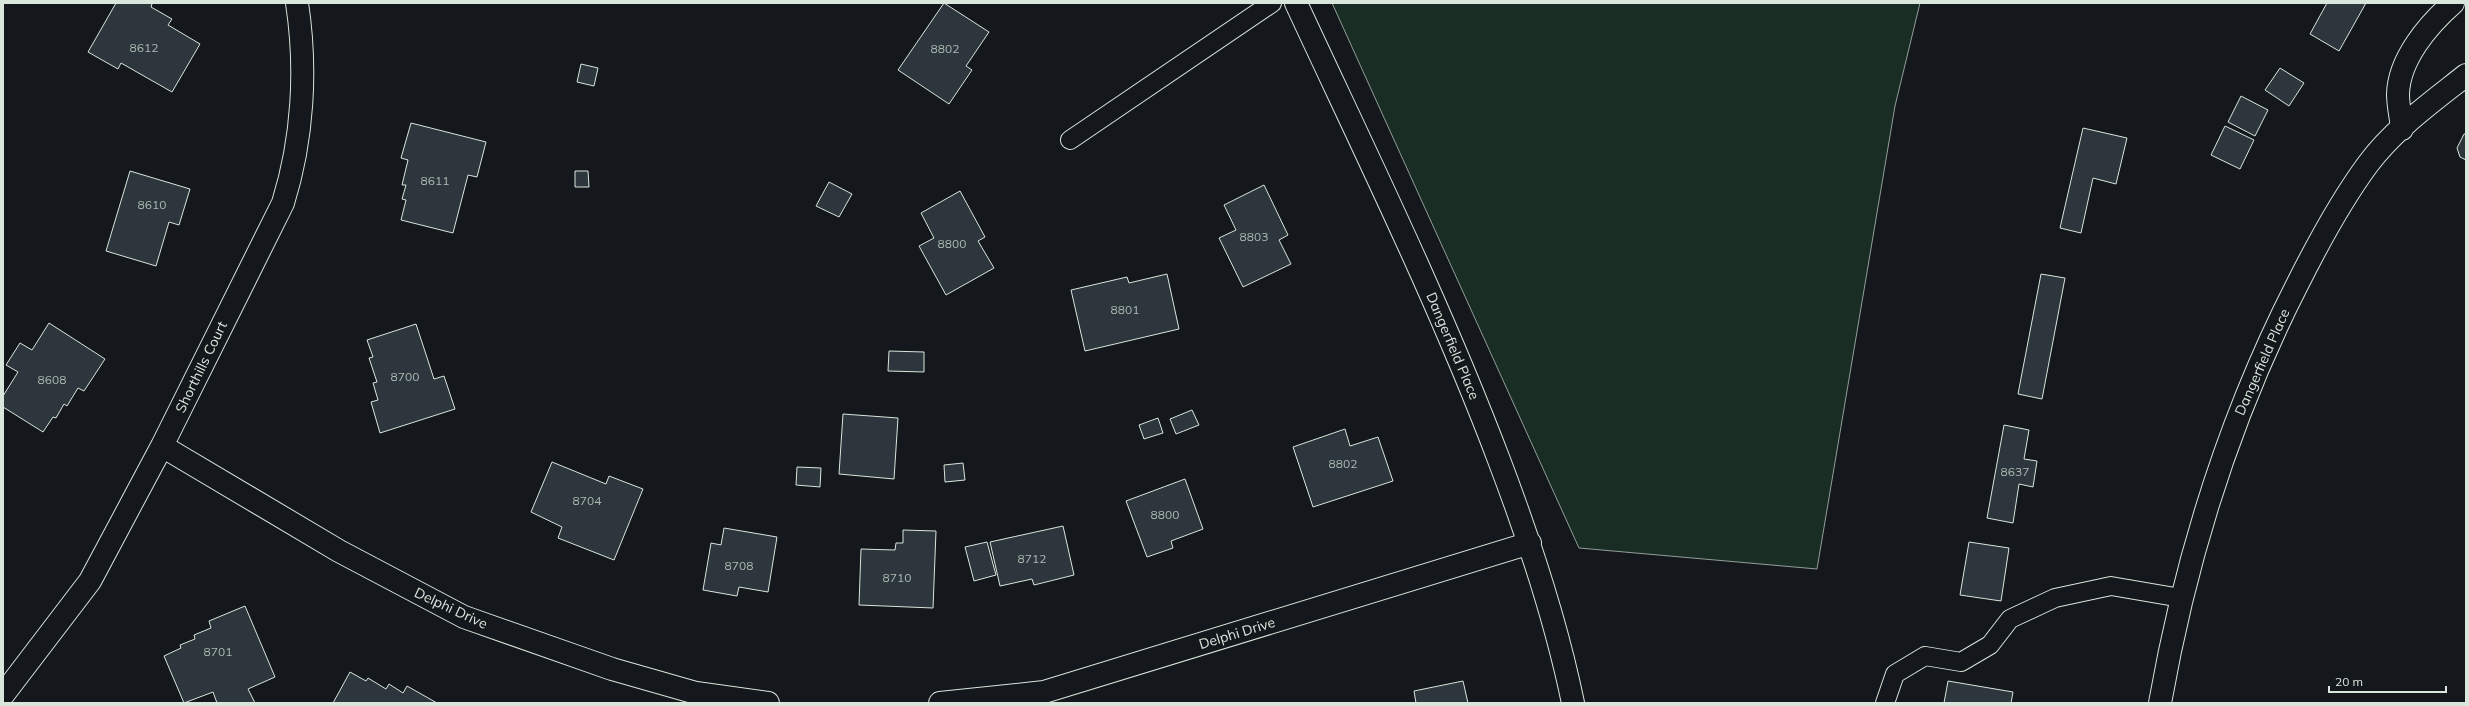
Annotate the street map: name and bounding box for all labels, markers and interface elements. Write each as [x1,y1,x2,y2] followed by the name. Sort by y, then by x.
[130,40,158,55] house number: 8612
[931,41,959,56] house number: 8802
[421,173,449,188] house number: 8611
[138,197,166,212] house number: 8610
[1240,229,1268,244] house number: 8803
[938,236,966,251] house number: 8800
[1422,290,1484,402] street label: Dangerfield Place
[1111,302,1139,317] house number: 8801
[2230,306,2294,418] street label: Dangerfield Place
[171,318,231,416] street label: Shorthills Court
[391,369,419,384] house number: 8700
[38,372,66,387] house number: 8608
[1329,456,1357,471] house number: 8802
[2001,464,2029,479] house number: 8637
[573,493,601,508] house number: 8704
[1151,507,1179,522] house number: 8800
[1018,551,1046,566] house number: 8712
[725,558,753,573] house number: 8708
[883,570,911,585] house number: 8710
[411,583,491,633] street label: Delphi Drive
[1197,613,1277,653] street label: Delphi Drive
[204,644,232,659] house number: 8701
[2329,668,2446,694] scale bar
[2335,674,2363,689] text: 20 m

